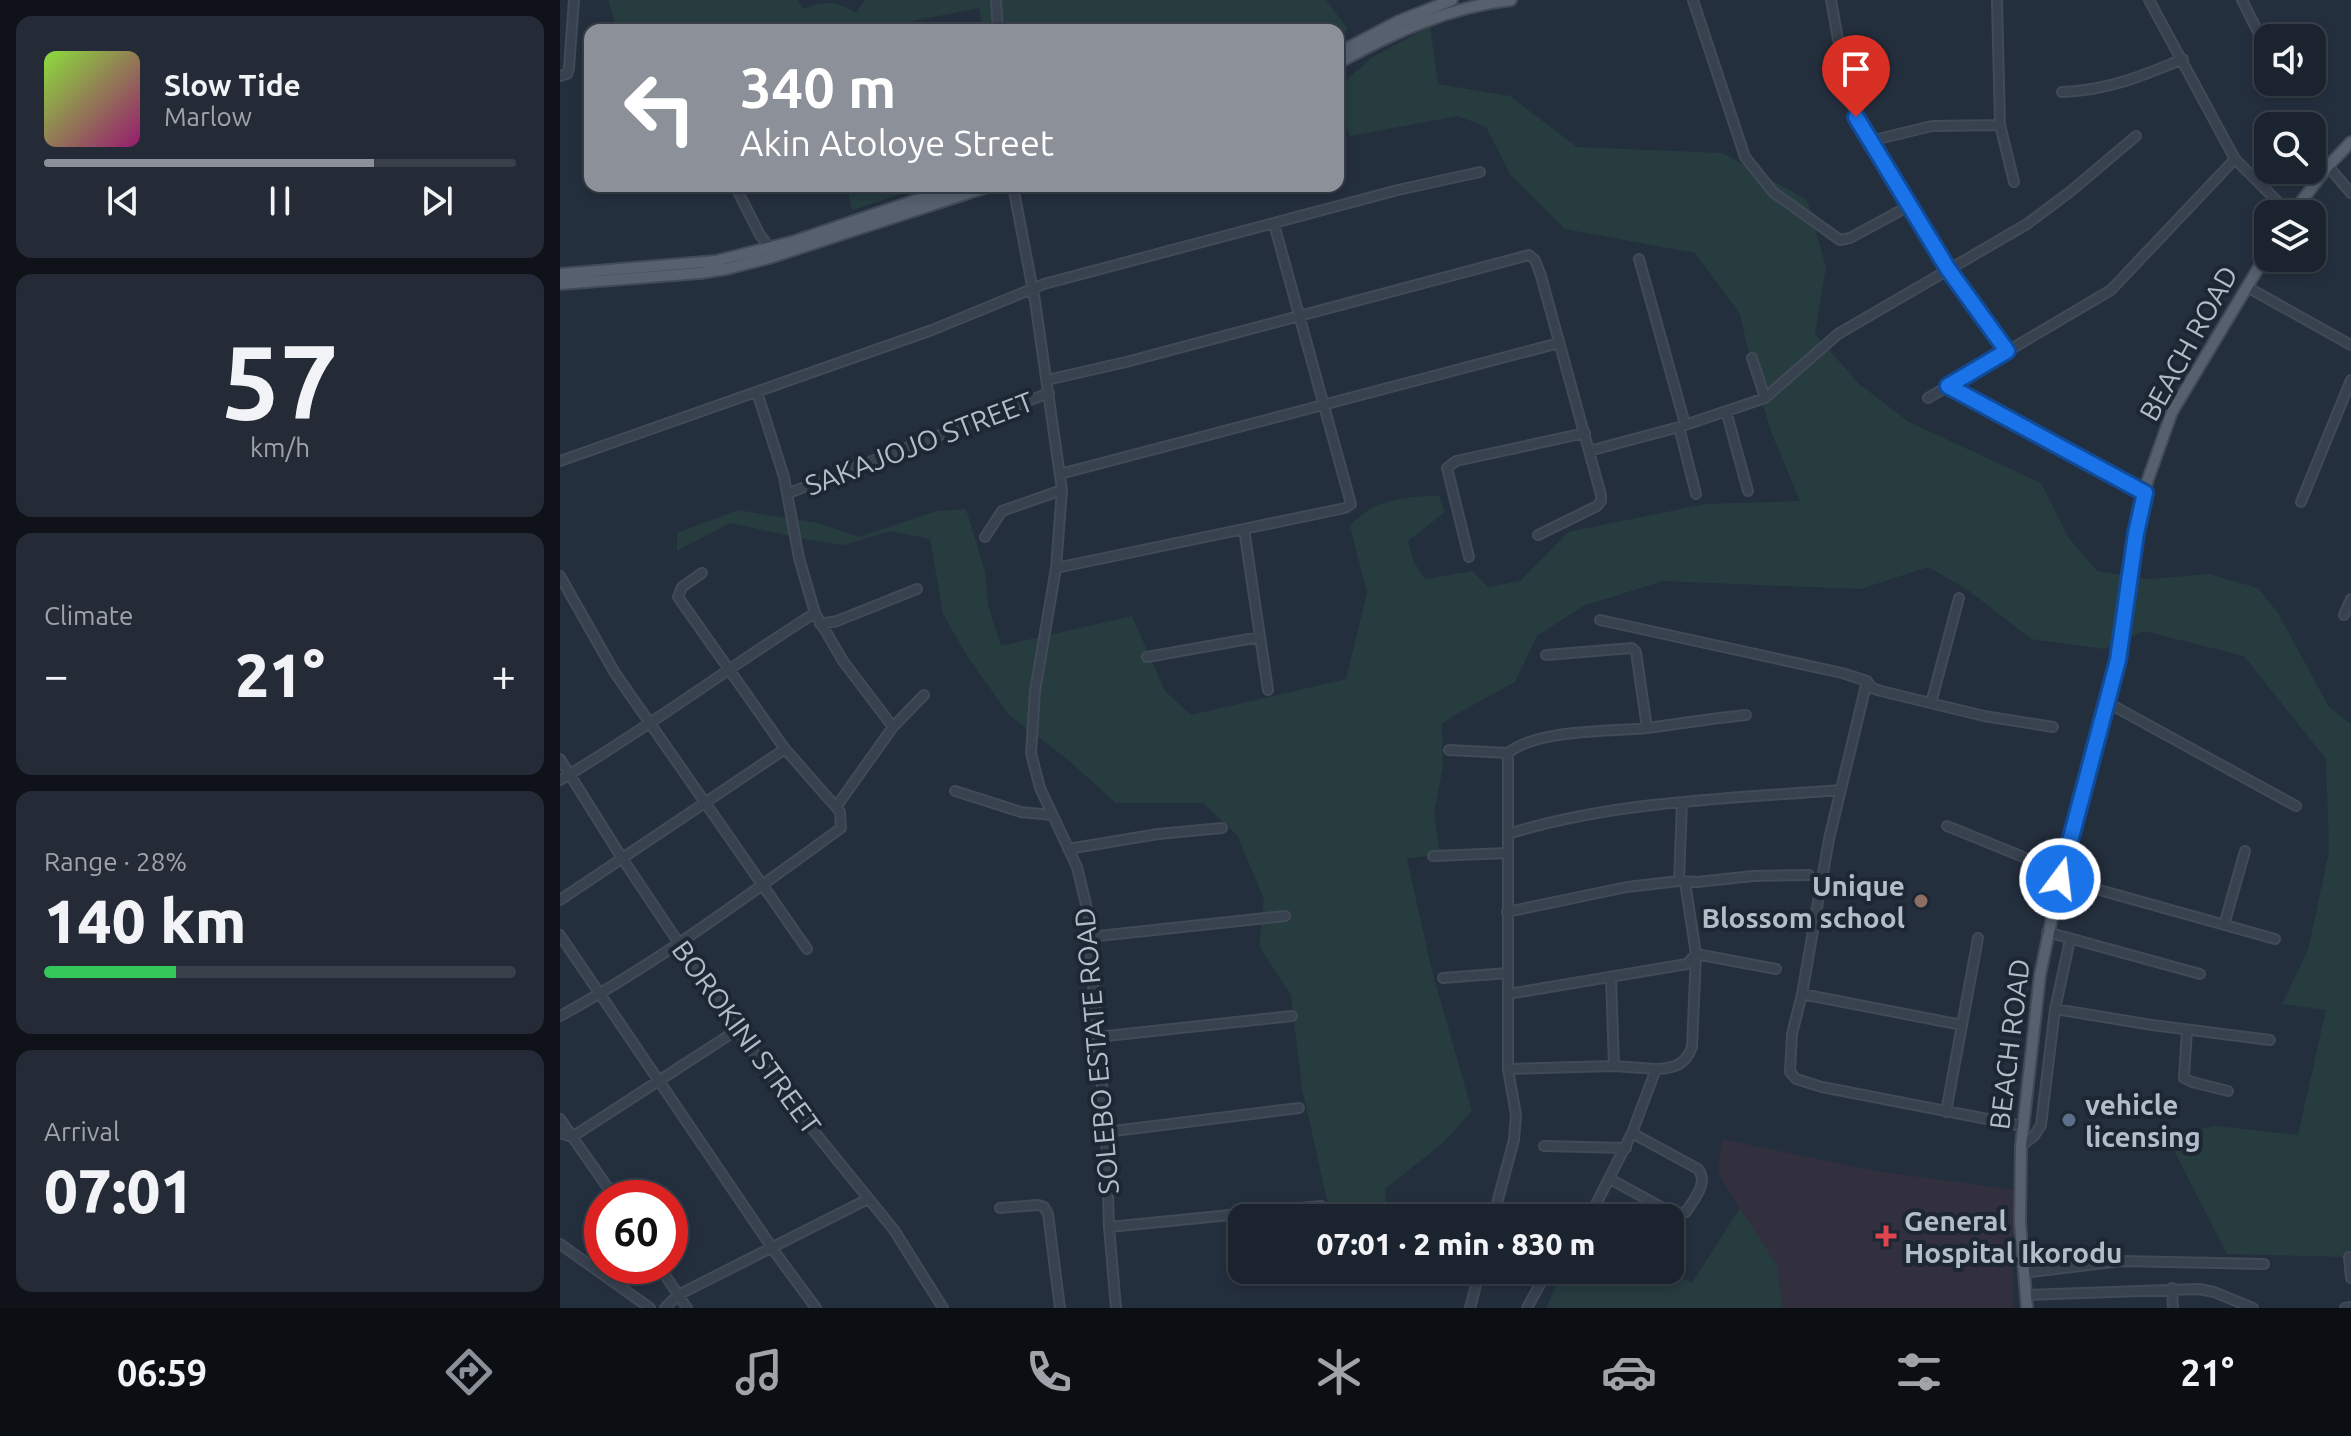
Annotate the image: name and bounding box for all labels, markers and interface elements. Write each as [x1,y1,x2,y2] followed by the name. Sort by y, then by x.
[2254,24,2326,272] map controls
[2254,24,2326,96] button: sound
[1822,35,1890,117] pin
[1834,47,1878,91] icon: arrive
[608,56,712,160] icon: left
[740,56,896,119] text: 340 m
[164,68,301,102] text: Slow Tide
[164,102,252,131] text: Marlow
[2254,112,2326,184] button: search
[740,122,1054,163] text: Akin Atoloye Street
[101,179,145,223] icon: previous
[258,179,302,223] icon: pause
[415,179,459,223] icon: next
[2254,200,2326,272] button: layers
[2133,260,2243,426] street label: BEACH ROAD
[221,322,339,439] text: 57
[801,385,1038,501] street label: SAKAJOJO STREET
[250,433,310,462] text: km/h
[44,601,133,630] text: Climate
[235,641,325,708] text: 21°
[44,650,69,699] text: −
[491,650,516,699] text: +
[2018,837,2102,921] position arrow
[44,847,187,876] text: Range · 28%
[1701,870,1905,933] place label: Unique Blossom school
[44,887,246,954] text: 140 km
[1912,892,1930,910] marker: Unique Blossom school
[1068,906,1124,1196] street label: SOLEBO ESTATE ROAD
[667,934,828,1140] street label: BOROKINI STREET
[1983,957,2035,1131] street label: BEACH ROAD
[2085,1089,2201,1152] place label: vehicle licensing
[2060,1111,2078,1129] marker: vehicle licensing
[44,1117,120,1146] text: Arrival
[44,1157,194,1224] text: 07:01
[584,1180,688,1284] speed limit sign: 60
[1904,1205,2122,1268] place label: General Hospital Ikorodu
[1875,1225,1897,1247] marker: General Hospital Ikorodu
[1317,1227,1595,1261] text: 07:01 · 2 min · 830 m
[441,1344,497,1400] icon: directions
[731,1344,787,1400] icon: music
[1021,1344,1077,1400] icon: phone
[1311,1344,1367,1400] icon: climate
[1601,1344,1657,1400] icon: car
[1891,1344,1947,1400] icon: filters
[117,1352,207,1393] text: 06:59
[2181,1352,2234,1393] text: 21°

